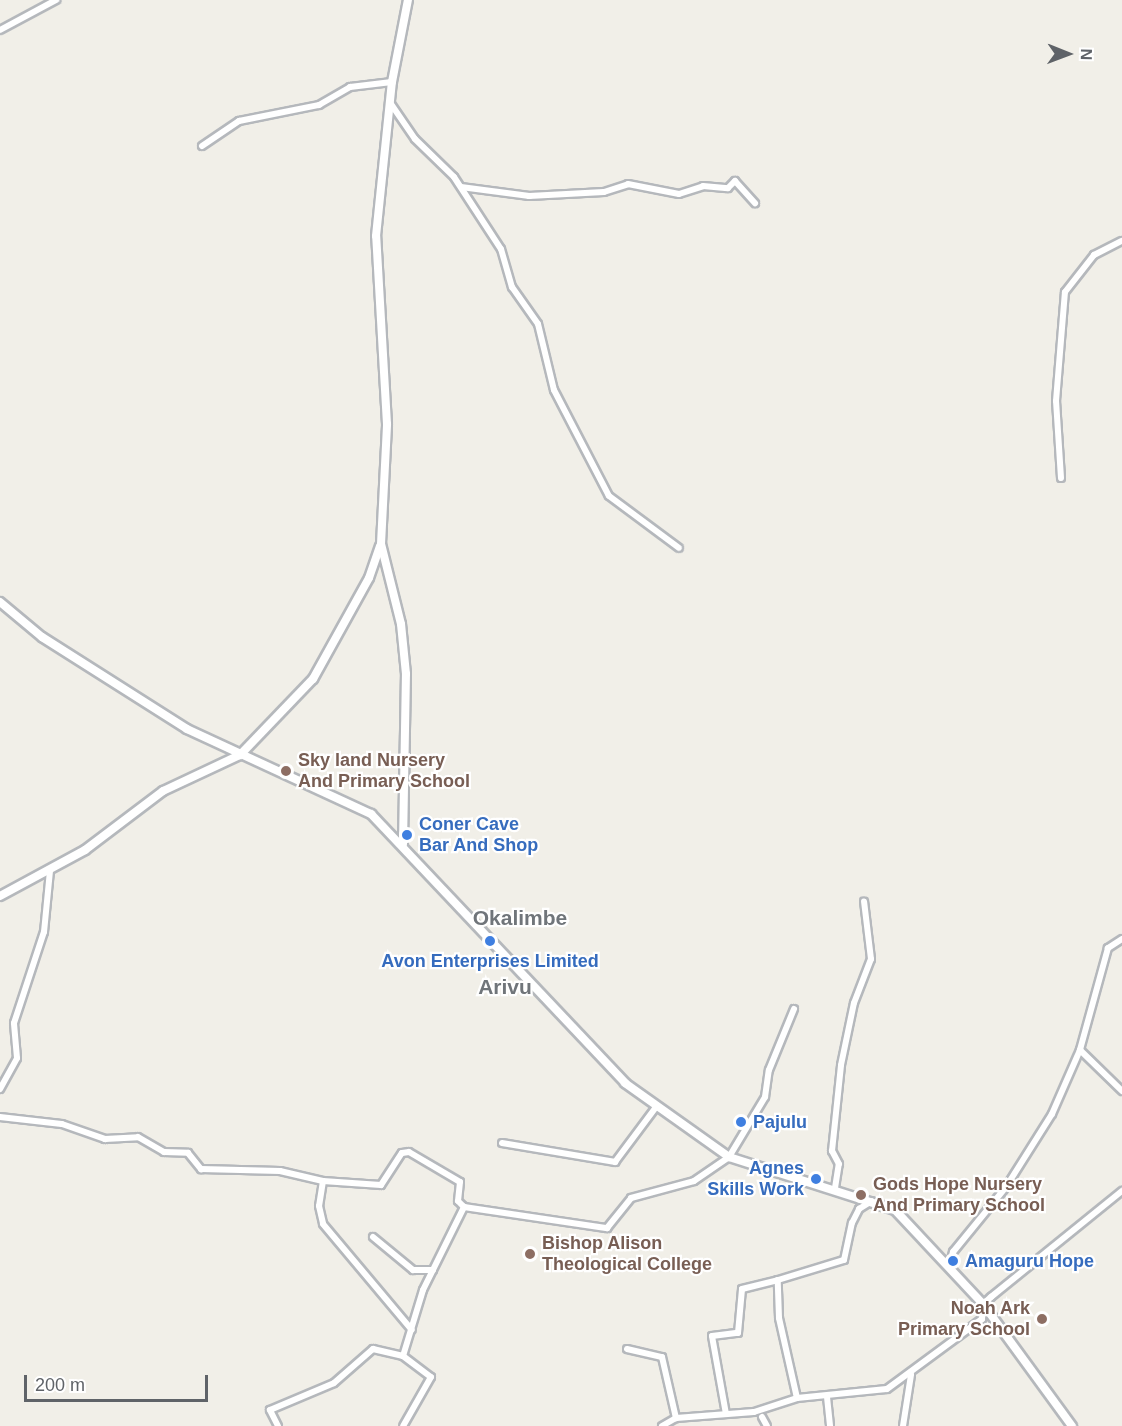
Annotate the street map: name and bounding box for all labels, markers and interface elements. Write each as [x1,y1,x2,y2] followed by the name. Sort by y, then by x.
[1038,24,1098,84] north arrow
[1078,48,1095,60] text: N
[298,750,470,792] place label: Sky land Nursery And Primary School
[279,764,293,778] marker: Sky land Nursery And Primary School
[419,814,539,856] place label: Coner Cave Bar And Shop
[400,828,414,842] marker: Coner Cave Bar And Shop
[473,905,567,931] district label: Okalimbe
[483,934,497,948] marker: Avon Enterprises Limited
[381,950,599,972] place label: Avon Enterprises Limited
[478,974,532,1000] district label: Arivu
[753,1111,807,1133] place label: Pajulu
[734,1115,748,1129] marker: Pajulu
[707,1158,804,1200] place label: Agnes Skills Work
[809,1172,823,1186] marker: Agnes Skills Work
[873,1174,1045,1216] place label: Gods Hope Nursery And Primary School
[854,1188,868,1202] marker: Gods Hope Nursery And Primary School
[542,1233,712,1276] place label: Bishop Alison Theological College
[523,1247,537,1261] marker: Bishop Alison Theological College
[965,1250,1094,1272] place label: Amaguru Hope
[946,1254,960,1268] marker: Amaguru Hope
[898,1298,1030,1340] place label: Noah Ark Primary School
[1035,1312,1049,1326] marker: Noah Ark Primary School
[27,1363,212,1401] scale bar
[35,1375,85,1395] text: 200 m

